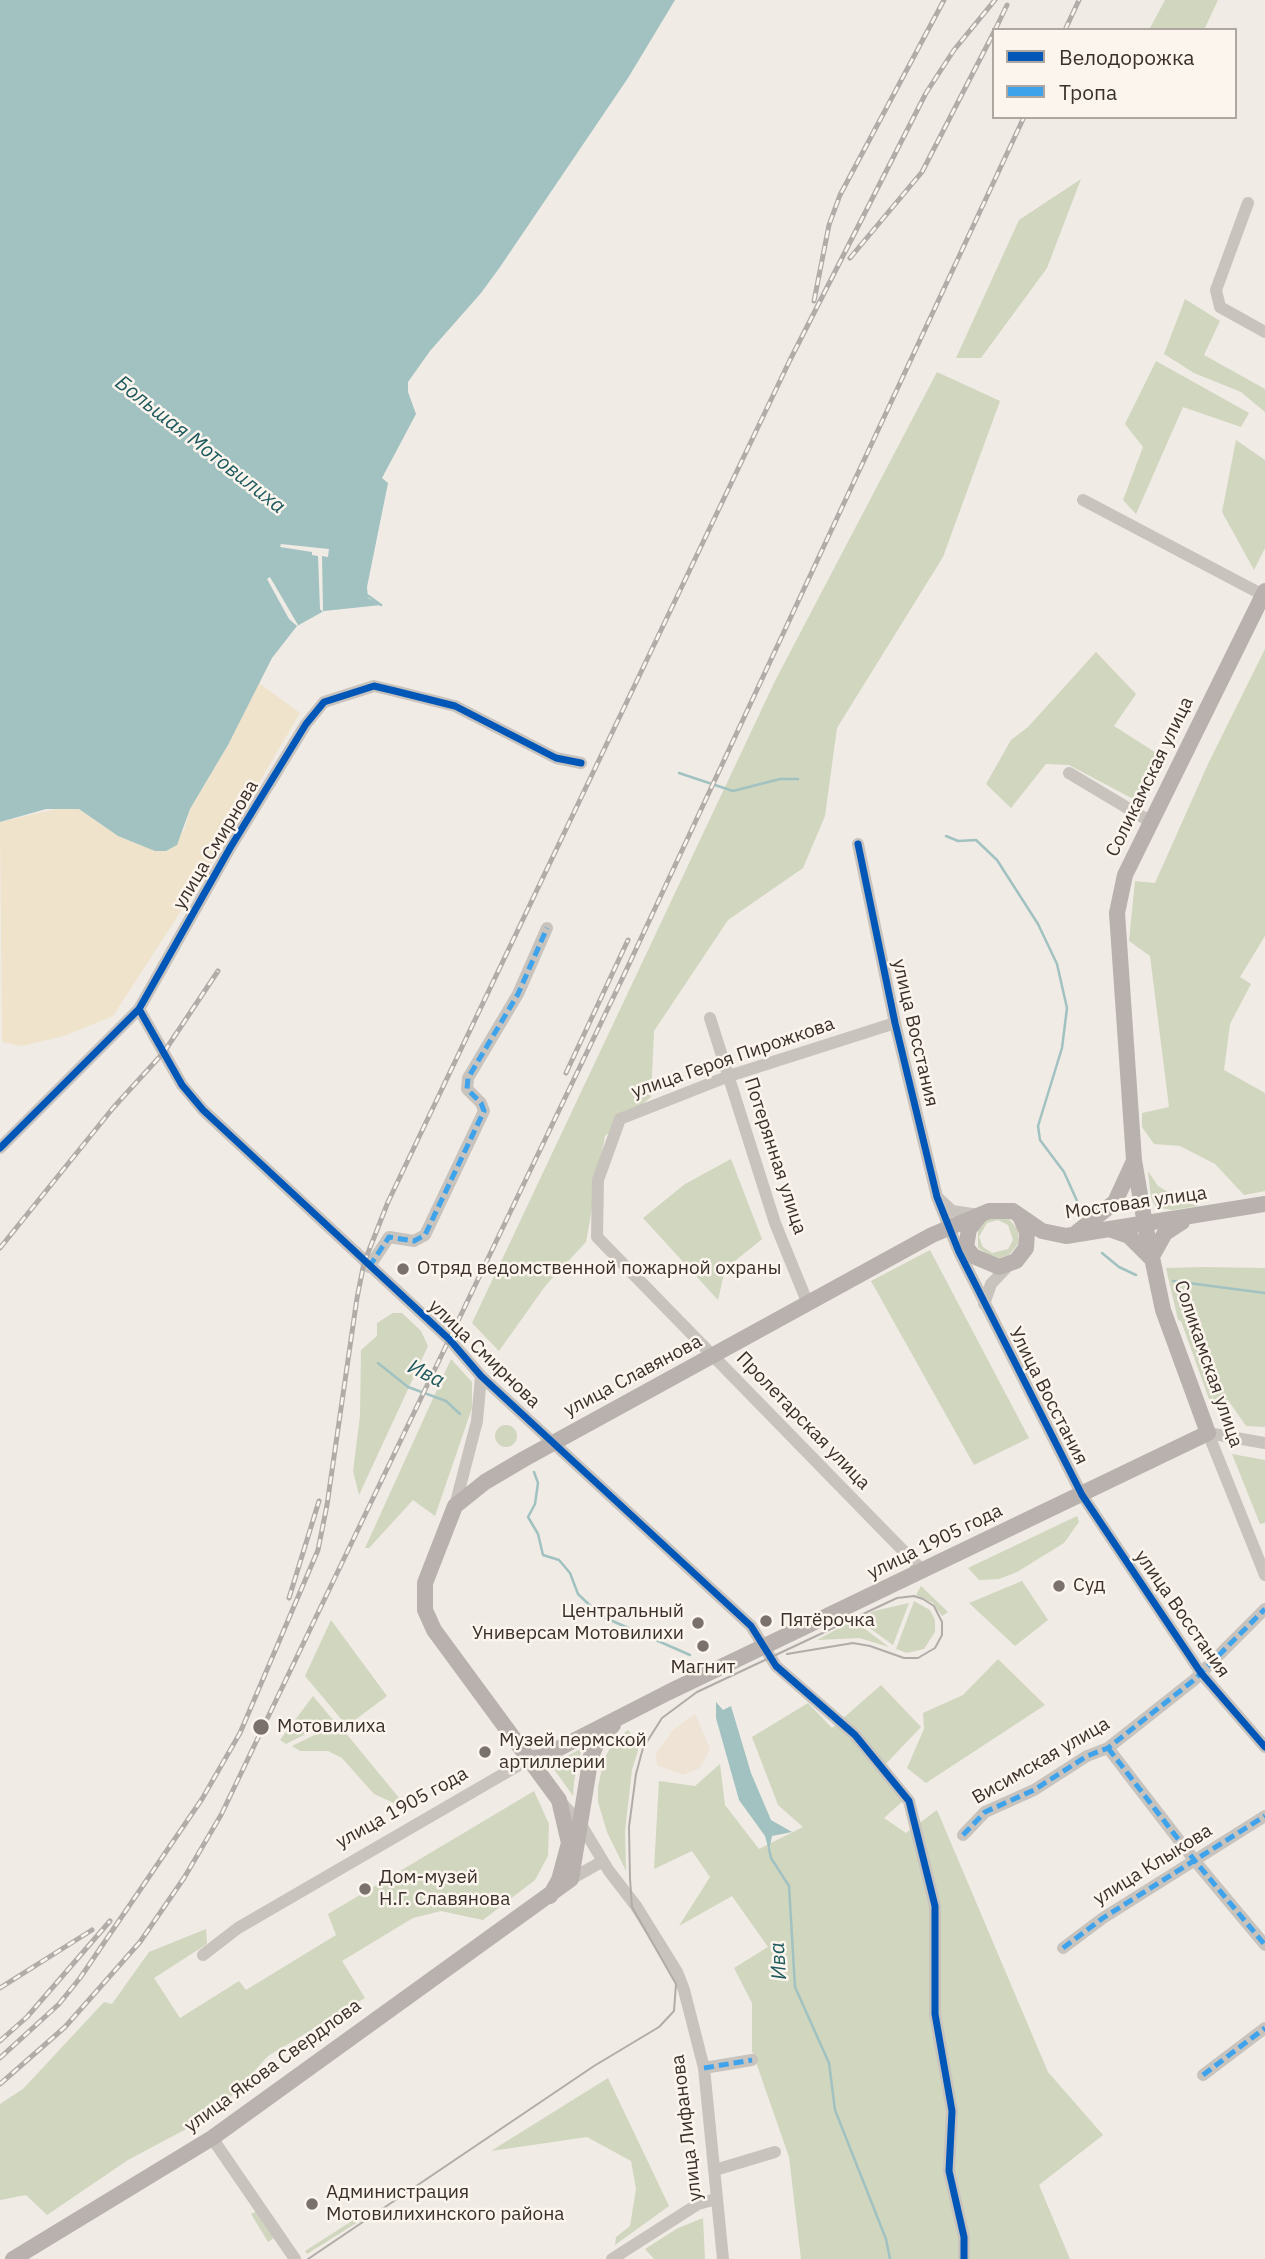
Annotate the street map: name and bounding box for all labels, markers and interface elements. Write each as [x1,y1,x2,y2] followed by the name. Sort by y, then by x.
[992,28,1237,119] legend
[1059,43,1194,71] text: Велодорожка
[1059,78,1117,106] text: Тропа
[110,371,290,519] water label: Большая Мотовилиха
[1101,693,1199,861] street label: Соликамская улица
[168,776,264,914] street label: улица Смирнова
[887,957,943,1109] street label: улица Восстания
[628,1013,838,1103] street label: улица Героя Пирожкова
[739,1075,811,1237] street label: Потерянная улица
[1064,1182,1208,1224] street label: Мостовая улица
[417,1258,781,1280] place label: Отряд ведомственной пожарной охраны
[395,1261,411,1277] marker: Отряд ведомственной пожарной охраны
[1169,1277,1247,1451] street label: Соликамская улица
[423,1295,545,1413] street label: улица Смирнова
[1003,1323,1093,1469] street label: Улица Восстания
[560,1330,706,1422] street label: улица Славянова
[731,1347,875,1495] street label: Пролетарская улица
[403,1354,449,1394] water label: Ива
[864,1499,1006,1585] street label: улица 1905 года
[1129,1546,1235,1682] street label: улица Восстания
[1073,1575,1105,1597] place label: Суд
[1051,1578,1067,1594] marker: Суд
[472,1601,684,1645] place label: Центральный Универсам Мотовилихи
[780,1610,875,1632] place label: Пятёрочка
[758,1613,774,1629] marker: Пятёрочка
[690,1615,706,1631] marker: Центральный Универсам Мотовилихи
[695,1638,711,1654] marker: Магнит
[670,1657,736,1679] place label: Магнит
[968,1712,1114,1810] street label: Висимская улица
[277,1716,386,1738] place label: Мотовилиха
[251,1717,271,1737] marker: Мотовилиха
[499,1730,647,1774] place label: Музей пермской артиллерии
[477,1744,493,1760] marker: Музей пермской артиллерии
[332,1762,472,1854] street label: улица 1905 года
[1089,1819,1217,1911] street label: улица Клыкова
[379,1867,510,1911] place label: Дом-музей Н.Г. Славянова
[357,1881,373,1897] marker: Дом-музей Н.Г. Славянова
[765,1941,793,1981] water label: Ива
[180,1994,366,2138] street label: улица Якова Свердлова
[667,2053,707,2203] street label: улица Лифанова
[326,2182,565,2226] place label: Администрация Мотовилихинского района
[304,2196,320,2212] marker: Администрация Мотовилихинского района

